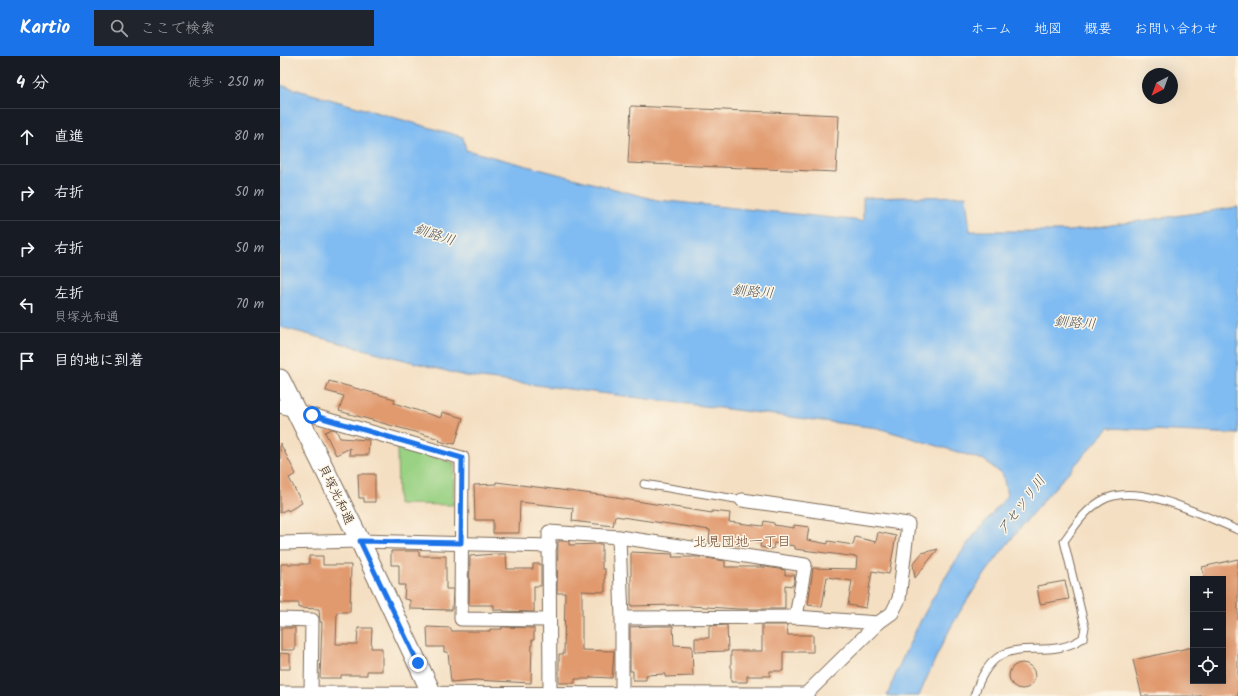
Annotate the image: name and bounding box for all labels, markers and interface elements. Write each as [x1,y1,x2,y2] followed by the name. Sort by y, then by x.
[94,10,374,46] search box
[20,13,70,43] text: Kartio
[108,17,130,39] icon: search
[140,17,215,41] text: ここで検索
[971,18,1012,40] text: ホーム
[1034,18,1062,40] text: 地図
[1084,18,1112,40] text: 概要
[1134,18,1218,40] text: お問い合わせ
[1142,68,1178,104] north arrow
[16,70,49,97] text: 4 分
[188,72,264,93] text: 徒歩 · 250 m
[54,125,84,149] text: 直進
[16,126,38,148] icon: ahead
[234,126,264,147] text: 80 m
[54,181,84,205] text: 右折
[16,182,38,204] icon: right
[235,182,264,203] text: 50 m
[411,218,458,252] water label: 釧路川
[54,237,84,261] text: 右折
[16,238,38,260] icon: right
[235,238,264,259] text: 50 m
[731,279,775,305] water label: 釧路川
[54,282,84,306] text: 左折
[16,294,38,316] icon: left
[236,294,264,315] text: 70 m
[54,307,119,328] text: 貝塚光和通
[1053,310,1097,336] water label: 釧路川
[54,349,144,373] text: 目的地に到着
[16,350,38,372] icon: arrive
[303,406,321,424] route start
[312,461,359,528] street label: 貝塚光和通
[992,471,1052,540] water label: アセツリ川
[693,531,791,553] district label: 北見団地一丁目
[1190,576,1226,684] map controls
[1190,576,1226,612] button: +
[1190,612,1226,648] button: −
[1190,648,1226,684] button: locate
[409,654,427,672] route end

